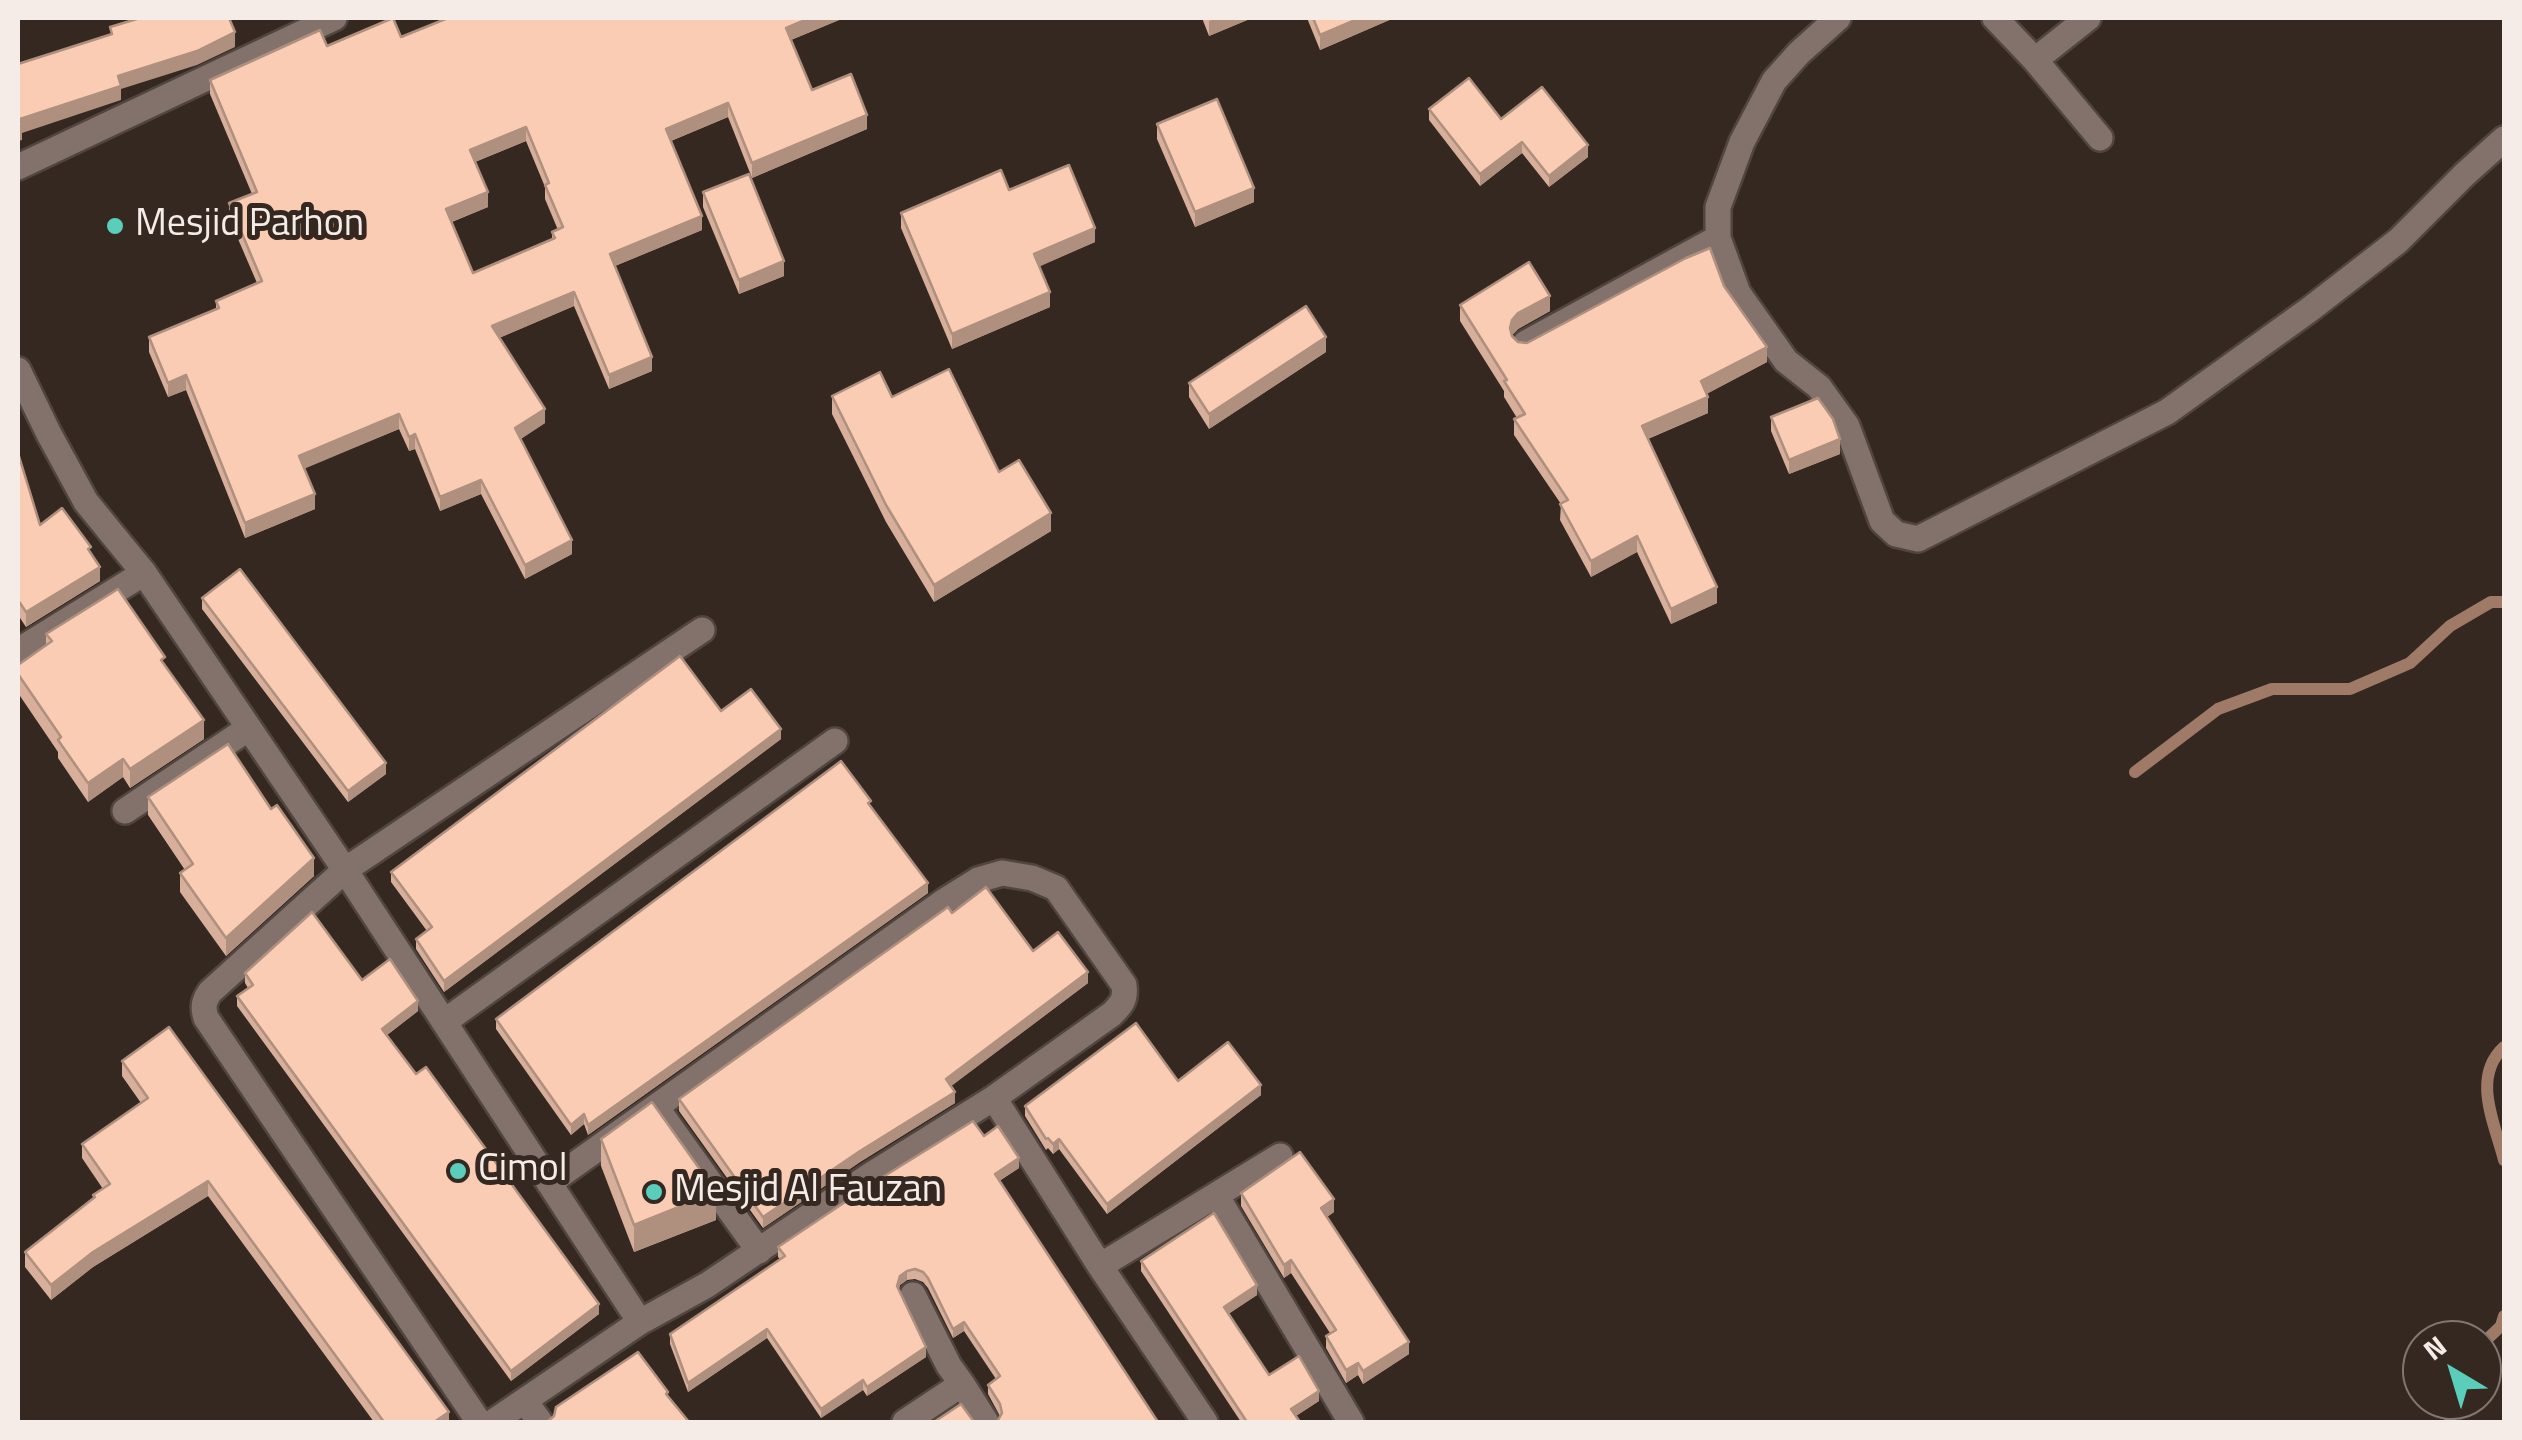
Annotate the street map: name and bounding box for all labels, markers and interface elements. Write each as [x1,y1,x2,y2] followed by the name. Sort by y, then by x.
[135,203,364,249] place label: Mesjid Parhon
[104,215,126,237] marker: Mesjid Parhon
[478,1148,568,1194] place label: Cimol
[447,1160,469,1182] marker: Cimol
[674,1169,942,1215] place label: Mesjid Al Fauzan
[643,1181,665,1203] marker: Mesjid Al Fauzan
[2402,1320,2502,1420] north arrow
[2414,1325,2455,1370] text: N

